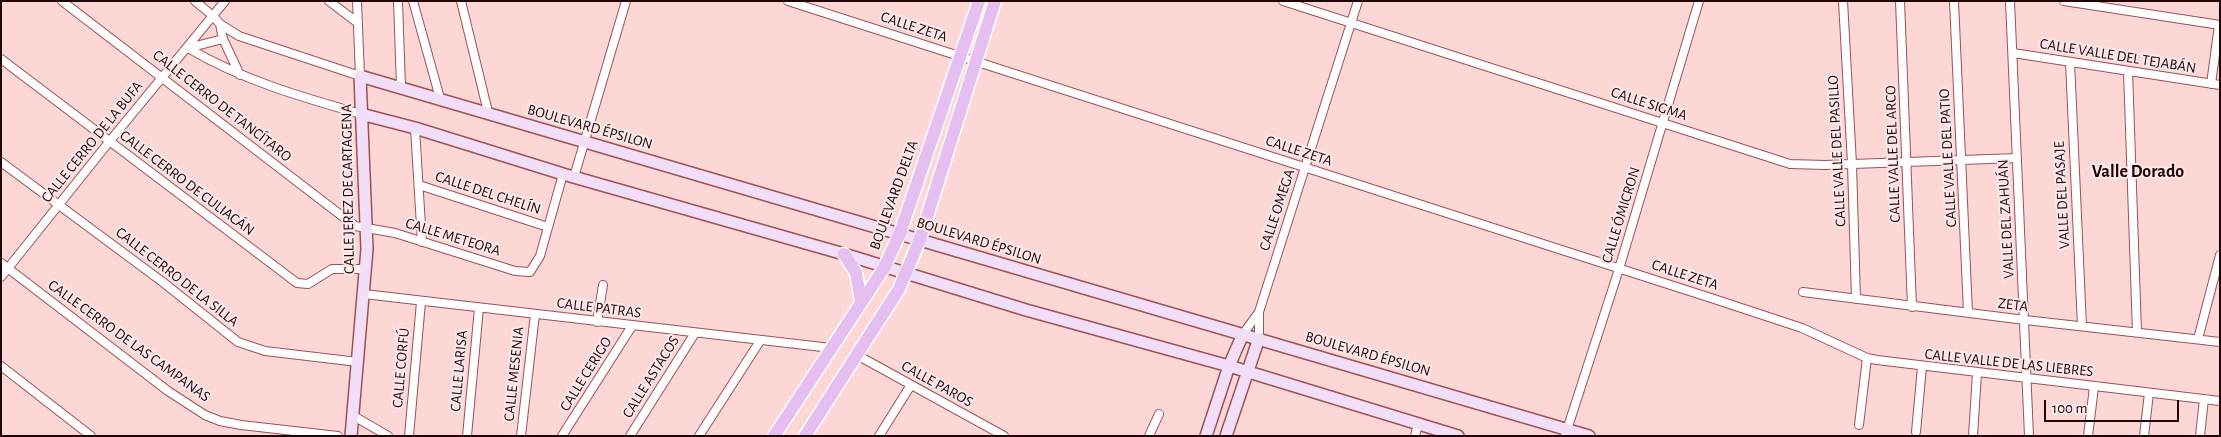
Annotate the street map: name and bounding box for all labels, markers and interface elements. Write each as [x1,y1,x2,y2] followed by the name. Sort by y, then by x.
[878,8,950,46] street label: CALLE ZETA
[2038,35,2198,77] street label: CALLE VALLE DEL TEJABÁN
[149,46,295,166] street label: CALLE CERRO DE TANCÍTARO
[1824,75,1850,227] street label: CALLE VALLE DEL PASILLO
[37,78,147,206] street label: CALLE CERRO DE LA BUFA
[1609,83,1689,125] street label: CALLE SIGMA
[1882,85,1904,223] street label: CALLE VALLE DEL ARCO
[1935,88,1961,228] street label: CALLE VALLE DEL PATIO
[525,101,655,153] street label: BOULEVARD ÉPSILON
[338,104,358,274] street label: CALLE JEREZ DE CARTAGENA
[116,126,258,240] street label: CALLE CERRO DE CULIACÁN
[1263,132,1335,170] street label: CALLE ZETA
[866,138,922,252] street label: BOULEVARD DELTA
[2050,141,2074,249] street label: VALLE DEL PASAJE
[1994,159,2018,279] street label: VALLE DEL ZAHUÁN
[2092,161,2184,183] district label: Valle Dorado
[1598,165,1644,265] street label: CALLE ÓMICRON
[433,167,543,219] street label: CALLE DEL CHELÍN
[1255,167,1299,253] street label: CALLE OMEGA
[915,213,1043,269] street label: BOULEVARD ÉPSILON
[403,214,503,260] street label: CALLE METEORA
[112,223,242,331] street label: CALLE CERRO DE LA SILLA
[1649,256,1721,294] street label: CALLE ZETA
[44,276,214,406] street label: CALLE CERRO DE LAS CAMPANAS
[556,294,642,322] street label: CALLE PATRAS
[1997,294,2029,316] street label: ZETA
[500,326,528,422] street label: CALLE MESENIA
[389,327,413,409] street label: CALLE CORFÚ
[1303,328,1433,380] street label: BOULEVARD ÉPSILON
[446,330,472,412] street label: CALLE LARISA
[556,333,616,415] street label: CALLE CERIGO
[619,333,683,421] street label: CALLE ASTACOS
[1924,345,2094,381] street label: CALLE VALLE DE LAS LIEBRES
[898,357,976,411] street label: CALLE PAROS
[2046,390,2181,422] scale bar
[2052,401,2087,416] text: 100 m

